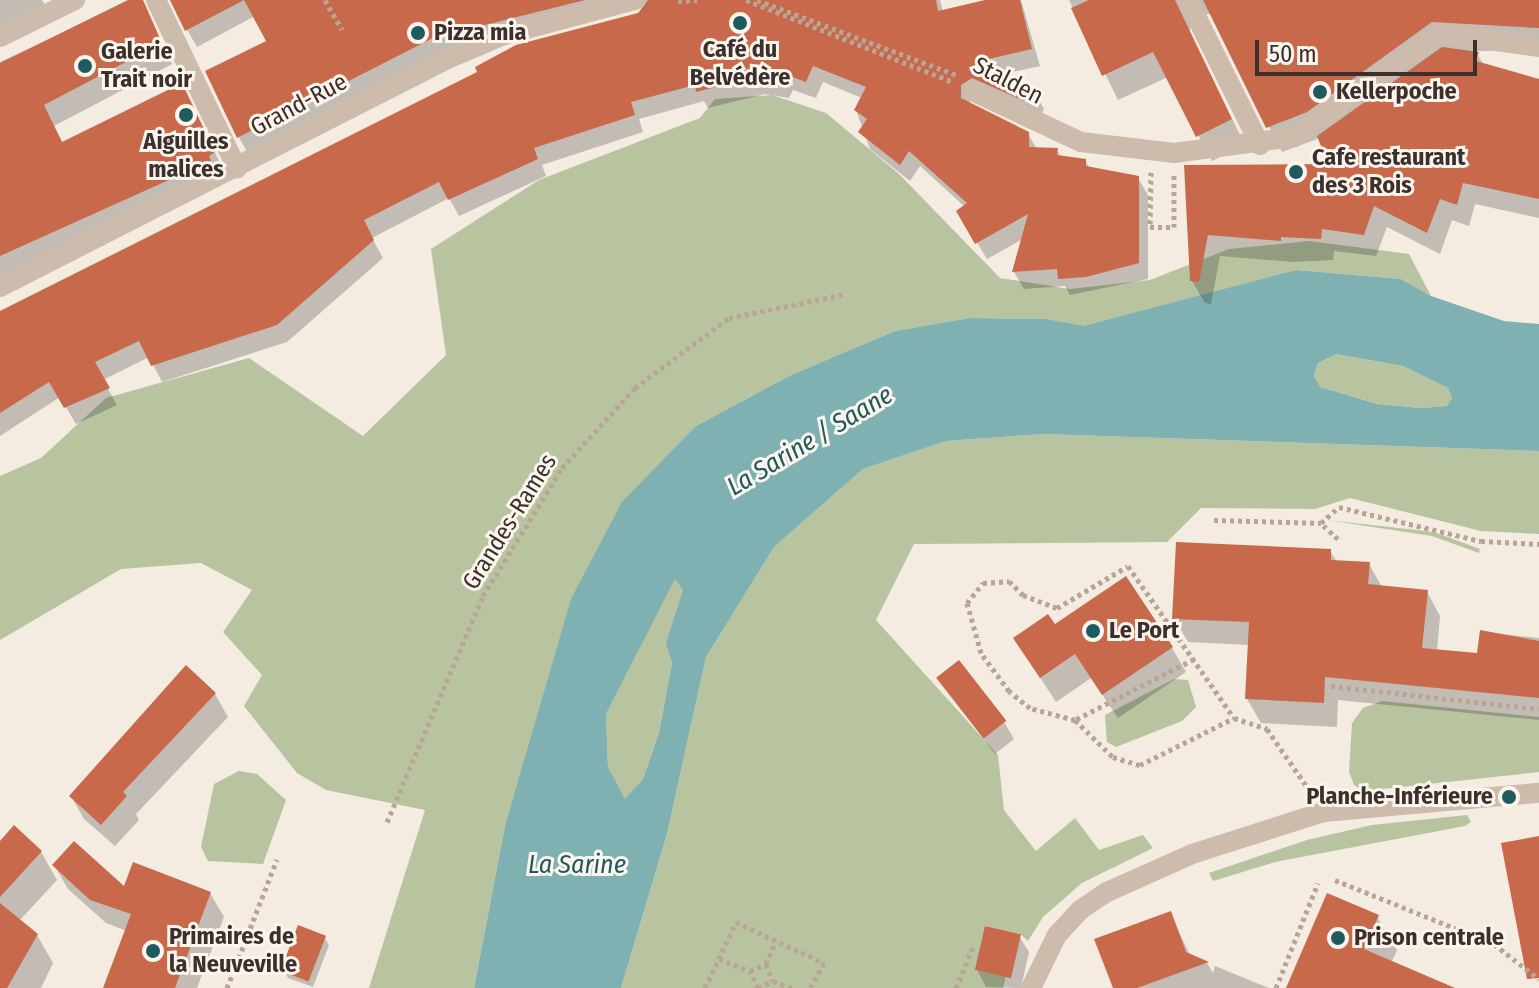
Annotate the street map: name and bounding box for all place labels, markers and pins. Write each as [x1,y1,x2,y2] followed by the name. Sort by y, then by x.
[731,14,749,32] marker: Café du Belvédère
[434,19,526,47] place label: Pizza mia
[409,24,427,42] marker: Pizza mia
[690,36,790,92] place label: Café du Belvédère
[101,38,192,94] place label: Galerie Trait noir
[76,57,94,75] marker: Galerie Trait noir
[1336,78,1457,106] place label: Kellerpoche
[1311,83,1329,101] marker: Kellerpoche
[177,106,195,124] marker: Aiguilles malices
[143,128,229,184] place label: Aiguilles malices
[1312,144,1466,200] place label: Cafe restaurant des 3 Rois
[1287,163,1305,181] marker: Cafe restaurant des 3 Rois
[1109,617,1179,645] place label: Le Port
[1084,622,1102,640] marker: Le Port
[1306,783,1493,811] place label: Planche-Inférieure
[1500,788,1518,806] marker: Planche-Inférieure
[169,923,297,979] place label: Primaires de la Neuveville
[1354,924,1504,952] place label: Prison centrale
[1329,929,1347,947] marker: Prison centrale
[144,942,162,960] marker: Primaires de la Neuveville

